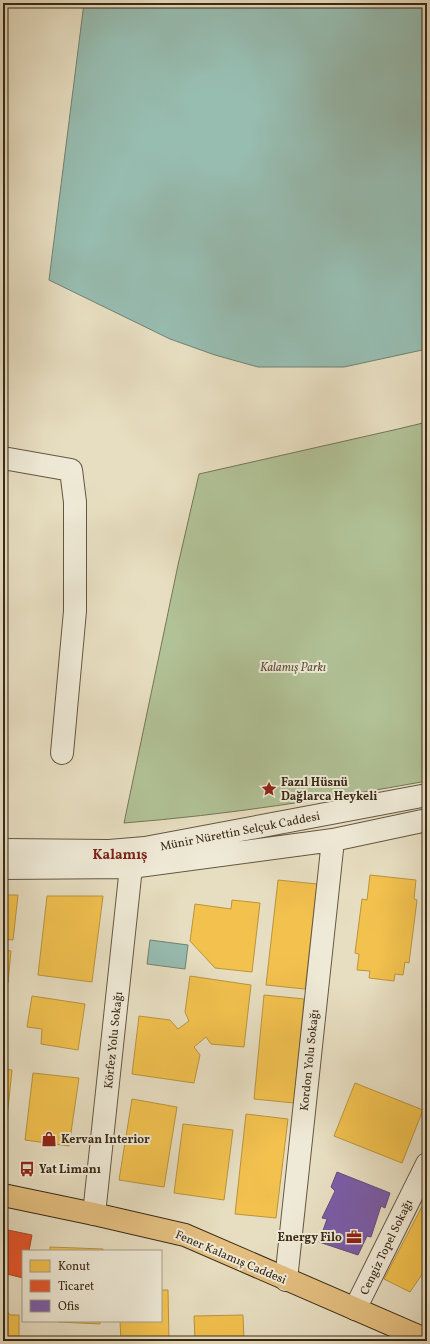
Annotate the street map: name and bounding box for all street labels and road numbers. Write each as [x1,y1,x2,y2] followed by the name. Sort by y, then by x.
[159,809,322,855] street label: Münir Nürettin Selçuk Caddesi
[101,990,127,1089] street label: Körfez Yolu Sokağı
[297,1008,323,1112] street label: Kordon Yolu Sokağı
[357,1197,417,1298] street label: Cengiz Topel Sokağı
[173,1227,289,1289] street label: Fener Kalamış Caddesi

